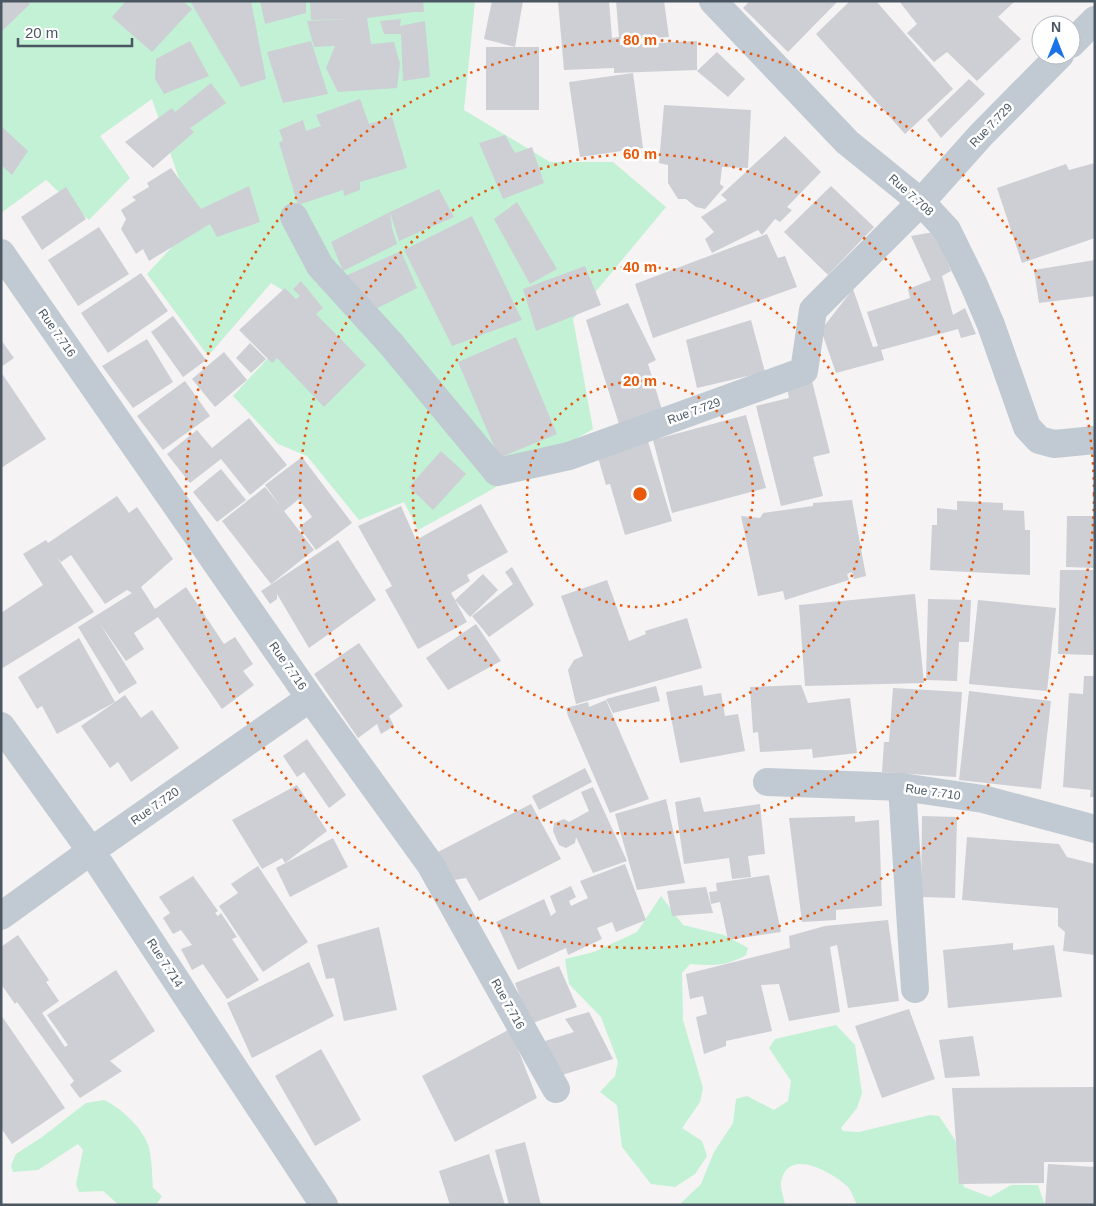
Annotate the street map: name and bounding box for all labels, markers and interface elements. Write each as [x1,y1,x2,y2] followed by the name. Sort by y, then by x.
[18,15,131,47] scale bar
[1031,15,1081,65] north arrow
[1051,19,1061,35] text: N
[25,24,58,41] text: 20 m
[623,31,657,48] text: 80 m
[967,100,1015,150] street label: Rue 7.729
[623,145,657,162] text: 60 m
[886,171,936,219] street label: Rue 7.708
[623,258,657,275] text: 40 m
[35,306,79,360] street label: Rue 7.716
[623,372,657,389] text: 20 m
[666,395,723,427] street label: Rue 7.729
[631,485,649,503] centre of rings
[266,639,310,693] street label: Rue 7.716
[905,781,962,803] street label: Rue 7.710
[128,784,182,828] street label: Rue 7.720
[144,936,186,990] street label: Rue 7.714
[488,976,528,1032] street label: Rue 7.716

